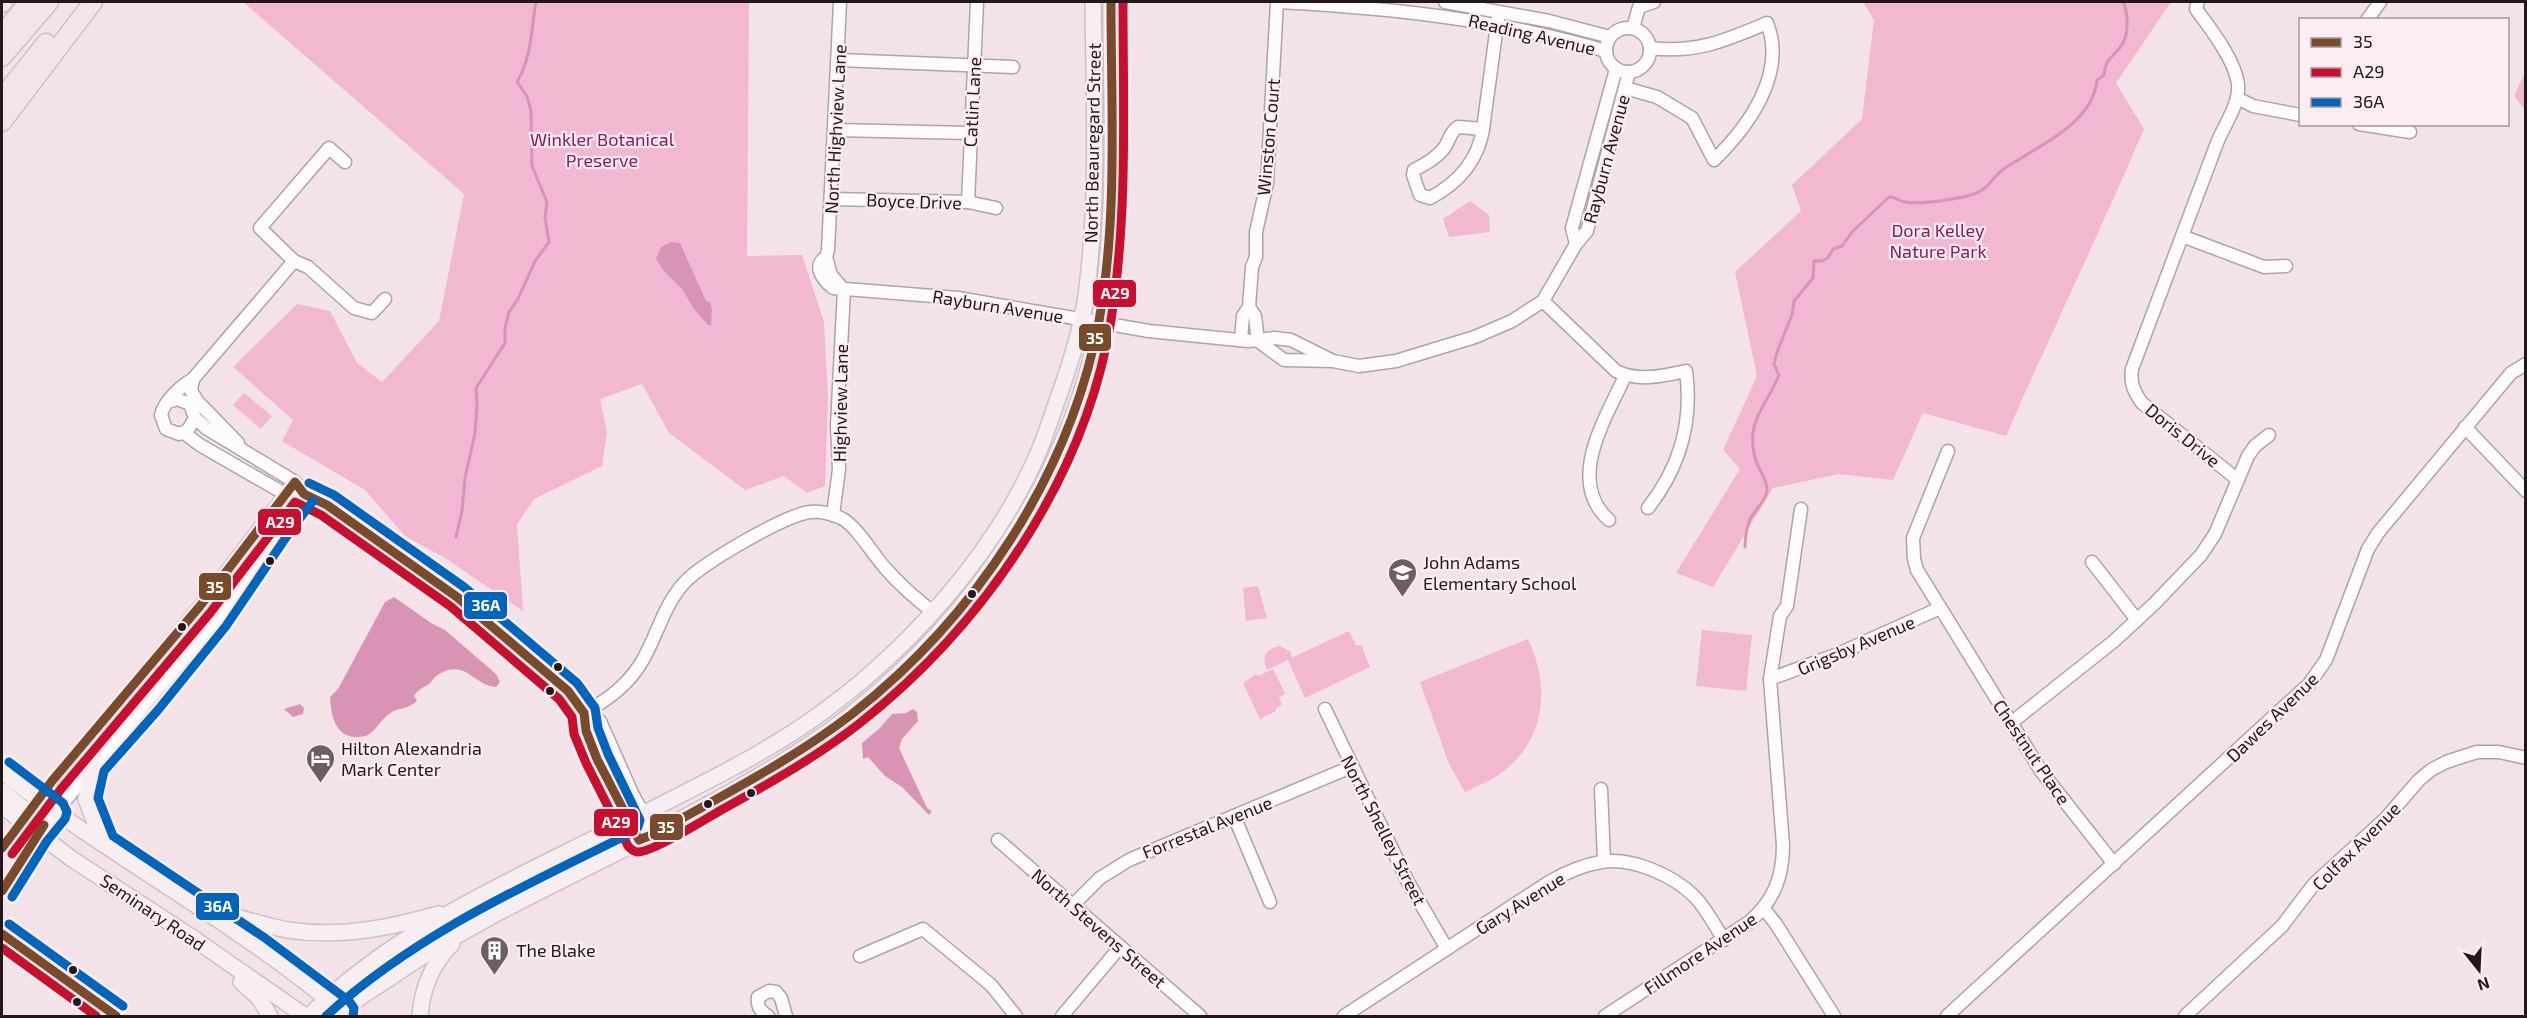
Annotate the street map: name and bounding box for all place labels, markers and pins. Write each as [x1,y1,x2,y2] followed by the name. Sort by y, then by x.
[1423,551,1577,594] place label: John Adams Elementary School
[264,555,276,567] unlabelled marker
[1386,556,1418,598] school or university icon: John Adams Elementary School
[966,588,978,600] unlabelled marker
[176,621,188,633] unlabelled marker
[552,661,564,673] unlabelled marker
[544,685,556,697] unlabelled marker
[341,737,482,780] place label: Hilton Alexandria Mark Center
[304,742,336,784] hotel icon: Hilton Alexandria Mark Center
[745,787,757,799] unlabelled marker
[702,798,714,810] unlabelled marker
[479,934,511,976] building icon: The Blake
[516,939,596,961] place label: The Blake
[67,964,79,976] unlabelled marker
[71,996,83,1008] unlabelled marker

